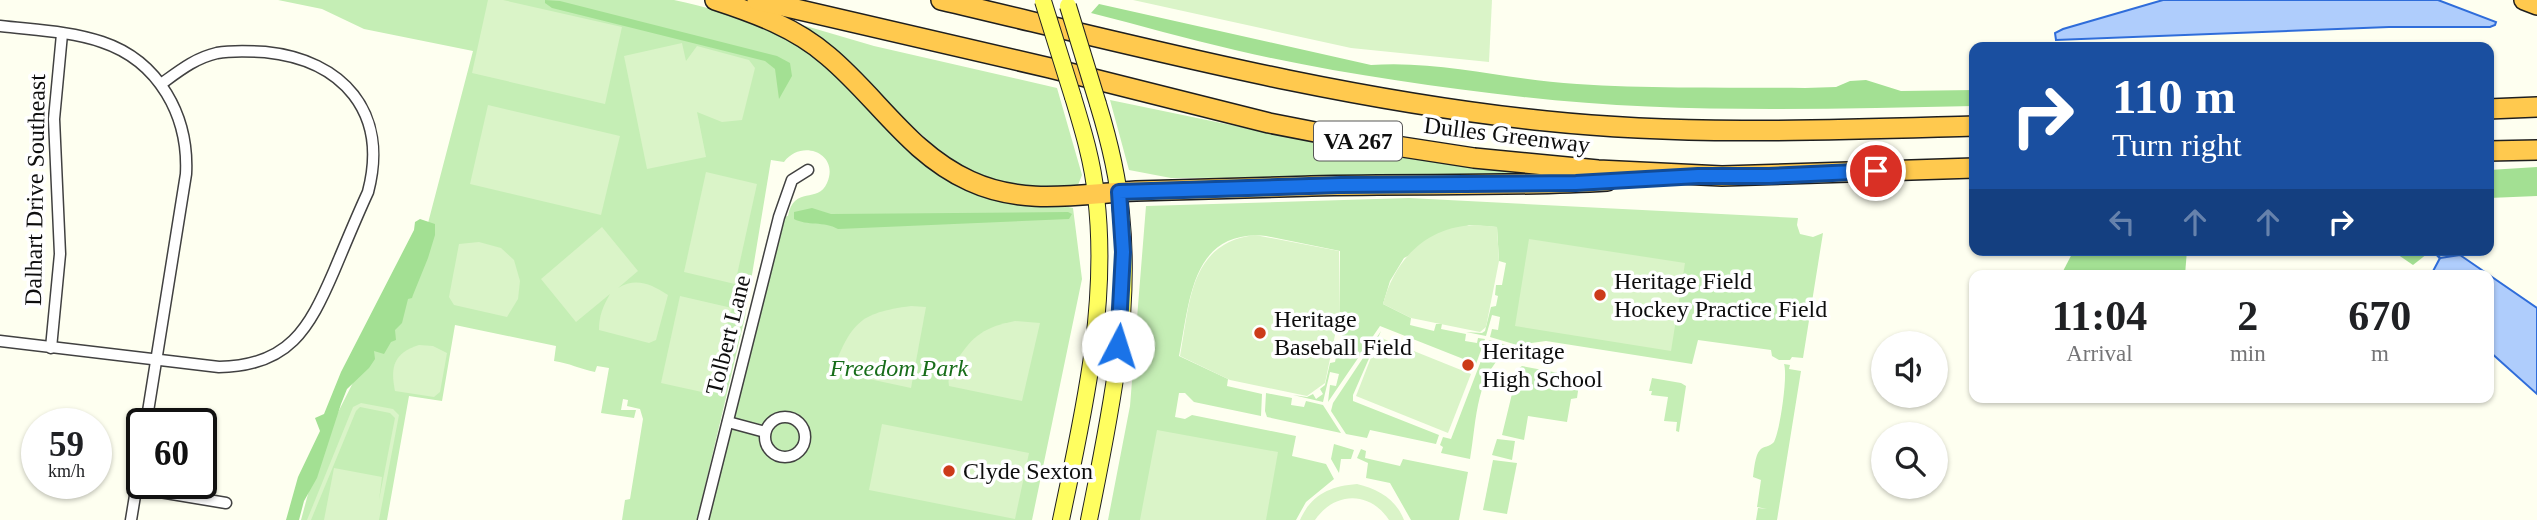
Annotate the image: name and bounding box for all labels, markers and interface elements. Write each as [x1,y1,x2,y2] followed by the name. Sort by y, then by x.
[2112,69,2236,124] text: 110 m
[1997,70,2088,161] icon: right
[20,73,50,306] street label: Dalhart Drive Southeast
[1422,112,1592,158] street label: Dulles Greenway
[1314,122,1402,160] road number: VA 267
[2112,127,2242,163] text: Turn right
[1846,141,1906,201] pin
[1857,152,1895,190] icon: arrive
[2103,203,2141,241] icon: left
[2176,203,2214,241] icon: ahead
[2249,203,2287,241] icon: ahead
[2322,203,2360,241] icon: right
[1614,268,1827,322] place label: Heritage Field Hockey Practice Field
[701,272,755,398] street label: Tolbert Lane
[1592,287,1608,303] marker: Heritage Field Hockey Practice Field
[2052,293,2147,339] text: 11:04
[2237,293,2258,339] text: 2
[2348,293,2411,339] text: 670
[1274,306,1412,360] place label: Heritage Baseball Field
[1081,309,1155,383] position arrow
[1252,325,1268,341] marker: Heritage Baseball Field
[1871,331,1948,499] map controls
[1871,331,1948,408] button: sound
[1482,338,1603,392] place label: Heritage High School
[2066,341,2133,366] text: Arrival
[2230,341,2266,366] text: min
[2371,341,2389,366] text: m
[829,355,969,381] park label: Freedom Park
[1460,357,1476,373] marker: Heritage High School
[126,408,217,499] speed limit sign: 60
[1871,422,1948,499] button: search
[49,425,84,464] text: 59
[963,458,1093,484] place label: Clyde Sexton
[48,461,85,481] text: km/h
[941,463,957,479] marker: Clyde Sexton

